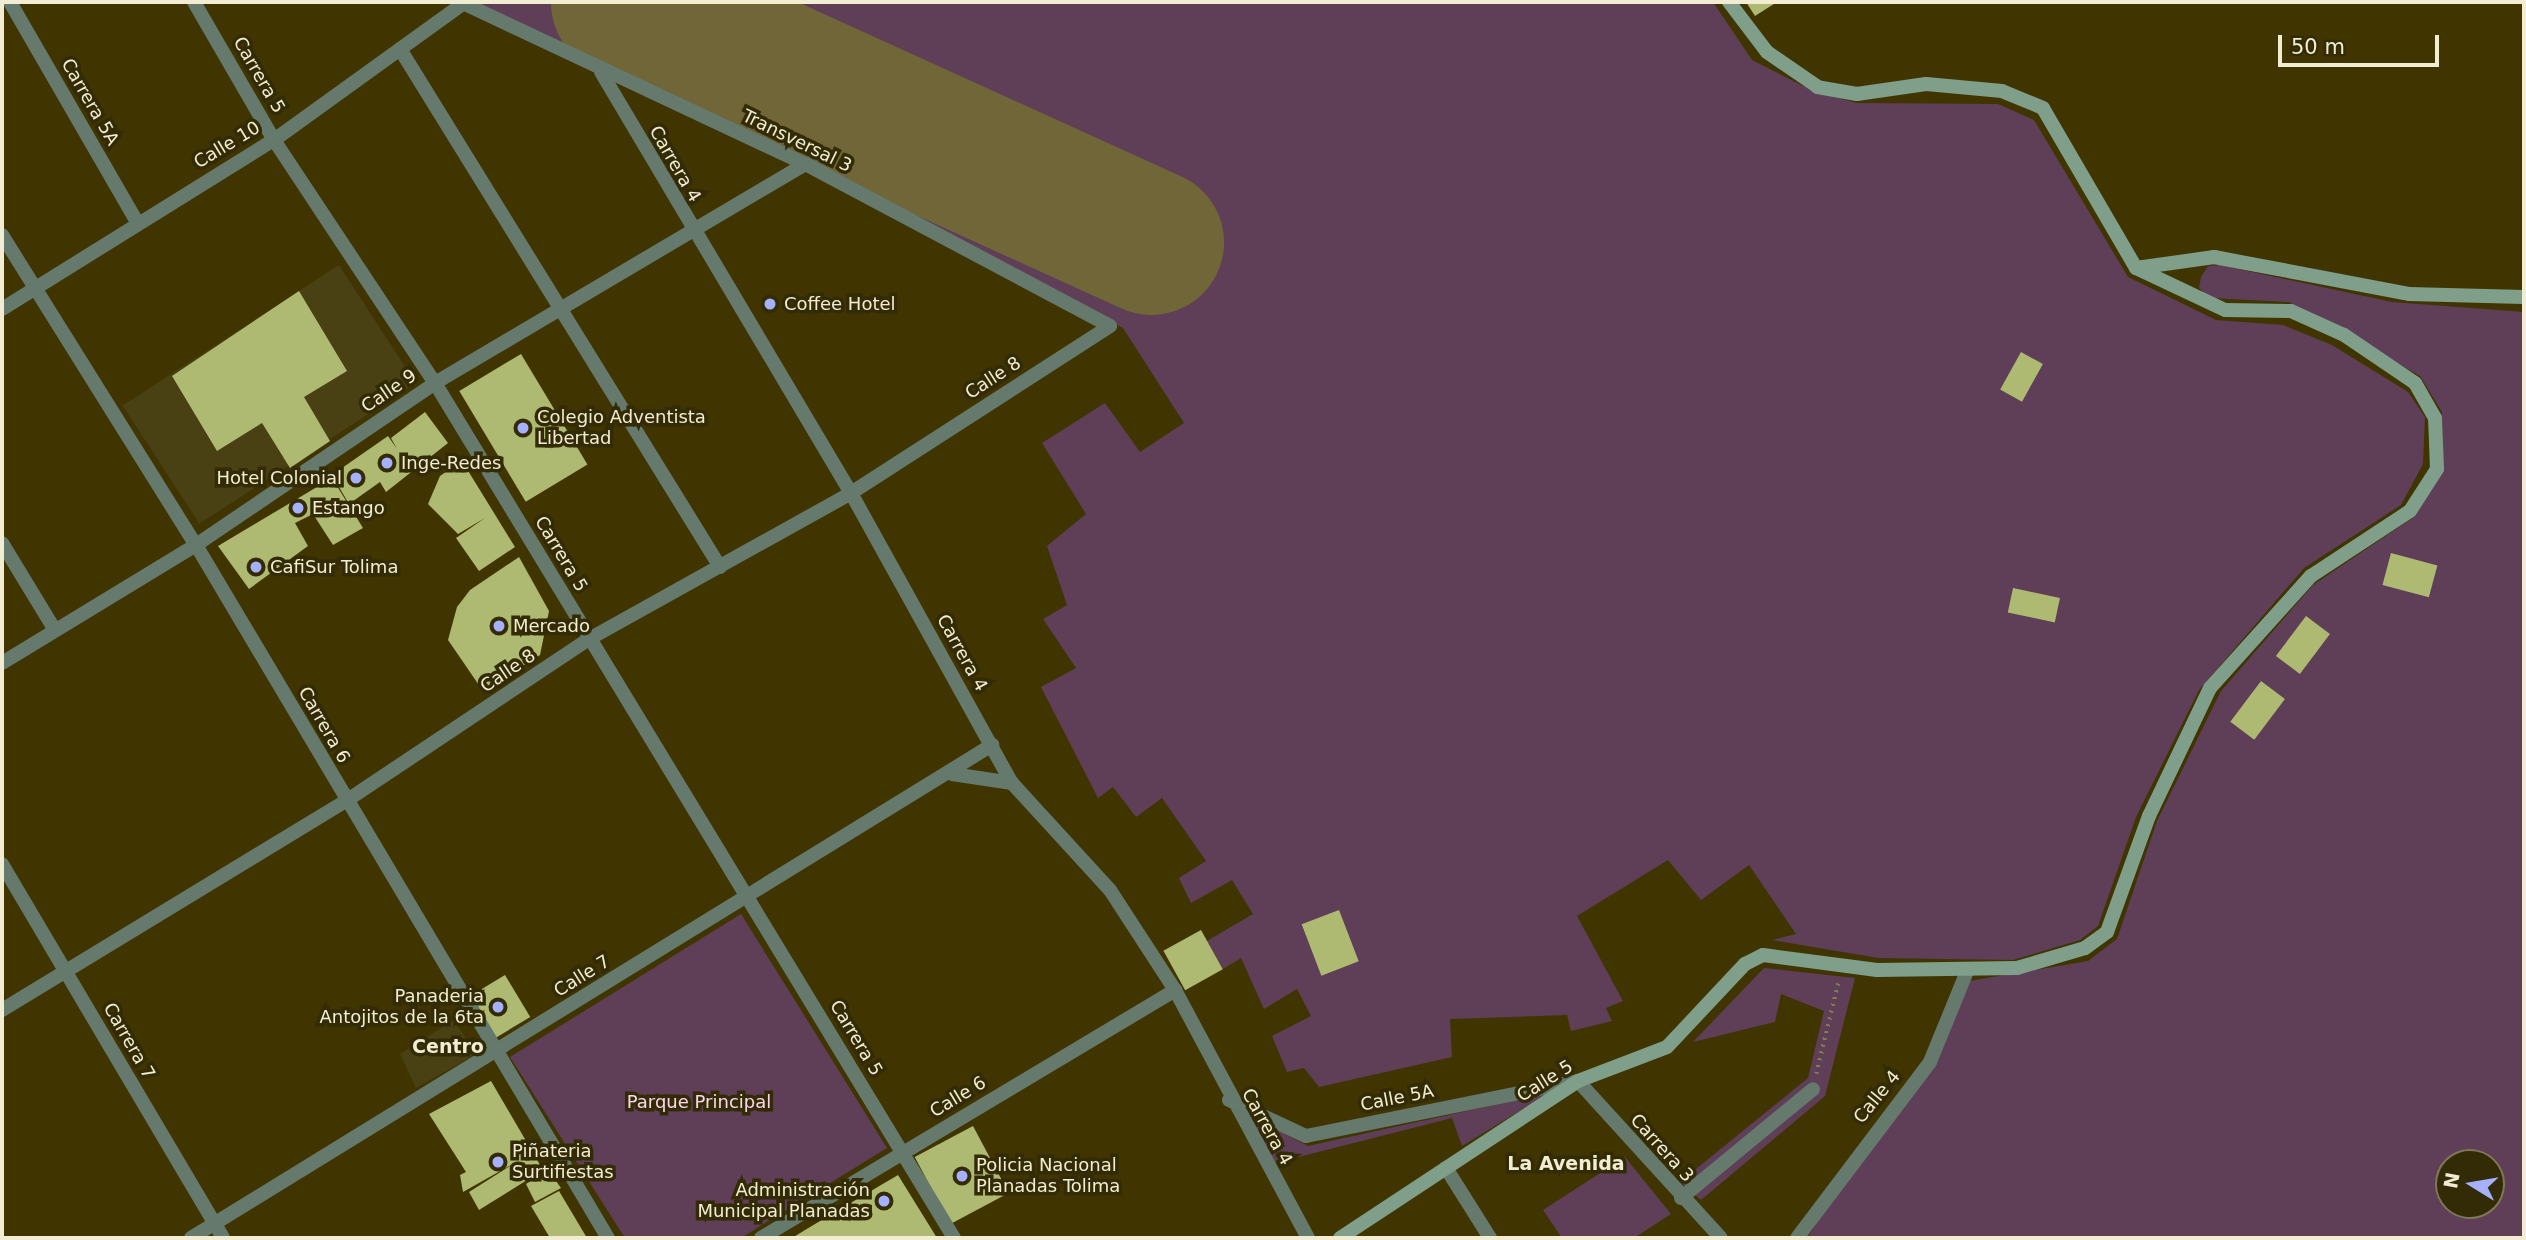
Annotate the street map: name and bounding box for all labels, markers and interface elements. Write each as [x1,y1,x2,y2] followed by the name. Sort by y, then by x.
[2281,21,2442,65] scale bar
[229,33,289,117] street label: Carrera 5
[2291,35,2345,59] text: 50 m
[56,55,124,149] street label: Carrera 5A
[739,105,855,177] street label: Transversal 3
[190,117,264,173] street label: Calle 10
[645,122,705,206] street label: Carrera 4
[784,293,896,315] place label: Coffee Hotel
[762,296,778,312] marker: Coffee Hotel
[961,352,1025,404] street label: Calle 8
[357,365,421,417] street label: Calle 9
[537,407,706,450] place label: Colegio Adventista Libertad
[515,420,531,436] marker: Colegio Adventista Libertad
[401,452,501,474] place label: Inge-Redes
[379,455,395,471] marker: Inge-Redes
[217,467,342,489] place label: Hotel Colonial
[348,470,364,486] marker: Hotel Colonial
[312,497,385,519] place label: Estango
[290,500,306,516] marker: Estango
[530,512,592,596] street label: Carrera 5
[270,556,398,578] place label: CafiSur Tolima
[248,559,264,575] marker: CafiSur Tolima
[932,611,992,695] street label: Carrera 4
[513,615,590,637] place label: Mercado
[491,618,507,634] marker: Mercado
[476,645,540,697] street label: Calle 8
[294,683,354,767] street label: Carrera 6
[550,950,614,1002] street label: Calle 7
[320,986,484,1028] place label: Panaderia Antojitos de la 6ta
[825,996,887,1080] street label: Carrera 5
[99,999,159,1083] street label: Carrera 7
[490,999,506,1015] marker: Panaderia Antojitos de la 6ta
[412,1036,484,1058] district label: Centro
[1513,1055,1577,1107] street label: Calle 5
[1849,1066,1905,1128] street label: Calle 4
[926,1072,990,1122] street label: Calle 6
[1359,1080,1435,1116] street label: Calle 5A
[1237,1085,1297,1169] street label: Carrera 4
[627,1091,771,1113] park label: Parque Principal
[1626,1109,1698,1187] street label: Carrera 3
[512,1141,614,1184] place label: Piñateria Surtifiestas
[2435,1149,2505,1219] north arrow
[1507,1153,1625,1175] district label: La Avenida
[490,1154,506,1170] marker: Piñateria Surtifiestas
[976,1155,1120,1198] place label: Policia Nacional Planadas Tolima
[954,1168,970,1184] marker: Policia Nacional Planadas Tolima
[2439,1170,2464,1190] text: N
[697,1180,870,1222] place label: Administración Municipal Planadas
[876,1193,892,1209] marker: Administración Municipal Planadas

